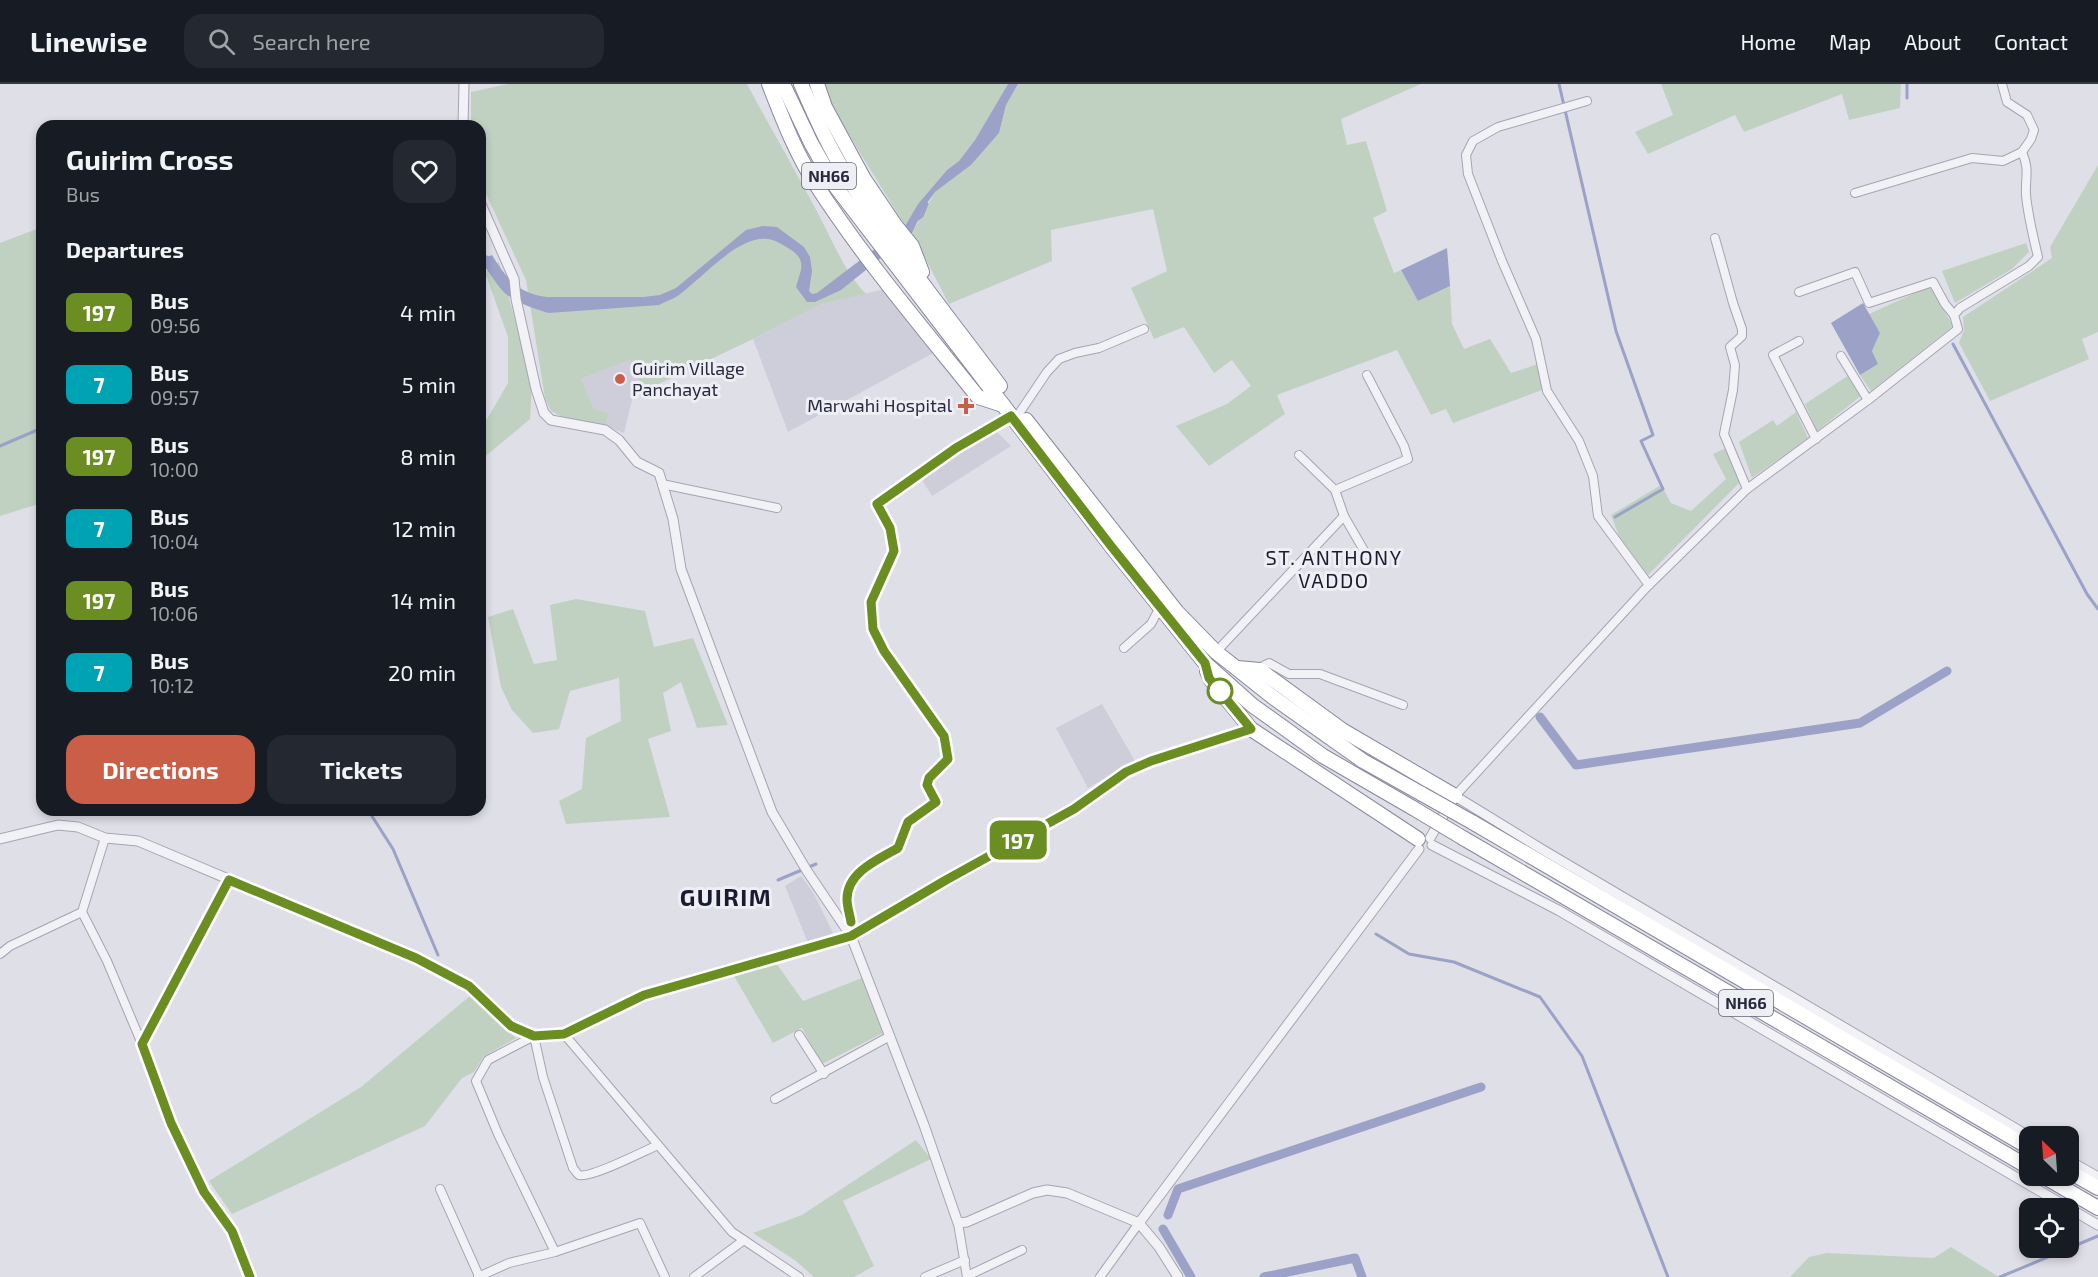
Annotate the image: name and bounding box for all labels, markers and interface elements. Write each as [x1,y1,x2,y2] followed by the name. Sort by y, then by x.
[184,14,604,68] search box
[30,24,148,58] text: Linewise
[205,25,238,58] icon: search
[253,28,371,54] text: Search here
[1740,29,1796,54] text: Home
[1829,29,1871,54] text: Map
[1904,29,1961,54] text: About
[1994,29,2068,54] text: Contact
[393,140,456,203] button: heart
[66,142,233,176] text: Guirim Cross
[802,163,856,189] road number: NH66
[66,182,100,206] text: Bus
[66,236,184,262] text: Departures
[150,287,189,313] text: Bus
[400,299,456,325] text: 4 min
[83,300,115,325] text: 197
[150,313,200,337] text: 09:56
[632,357,745,400] place label: Guirim Village Panchayat
[150,359,189,385] text: Bus
[402,371,456,397] text: 5 min
[93,372,105,397] text: 7
[613,372,627,386] marker: Guirim Village Panchayat
[150,385,199,409] text: 09:57
[807,394,953,416] place label: Marwahi Hospital
[957,397,975,415] marker: Marwahi Hospital
[150,431,189,457] text: Bus
[400,443,456,469] text: 8 min
[83,444,115,469] text: 197
[150,457,199,481] text: 10:00
[150,503,189,529] text: Bus
[392,515,456,541] text: 12 min
[93,516,105,541] text: 7
[150,529,199,553] text: 10:04
[1265,545,1403,592] district label: ST. ANTHONY VADDO
[150,575,189,601] text: Bus
[391,587,456,613] text: 14 min
[83,588,115,613] text: 197
[150,601,198,625] text: 10:06
[150,647,189,673] text: Bus
[388,659,456,685] text: 20 min
[93,660,105,685] text: 7
[150,673,194,697] text: 10:12
[1207,678,1233,704] unlabelled marker
[66,735,255,804] button: Directions
[267,735,456,804] button: Tickets
[984,820,1052,860] line badge: 197
[1002,828,1034,853] text: 197
[680,882,772,911] district label: GUIRIM
[1719,990,1773,1016] road number: NH66
[2019,1126,2079,1186] north arrow
[2019,1126,2079,1258] map controls
[2019,1198,2079,1258] button: locate

